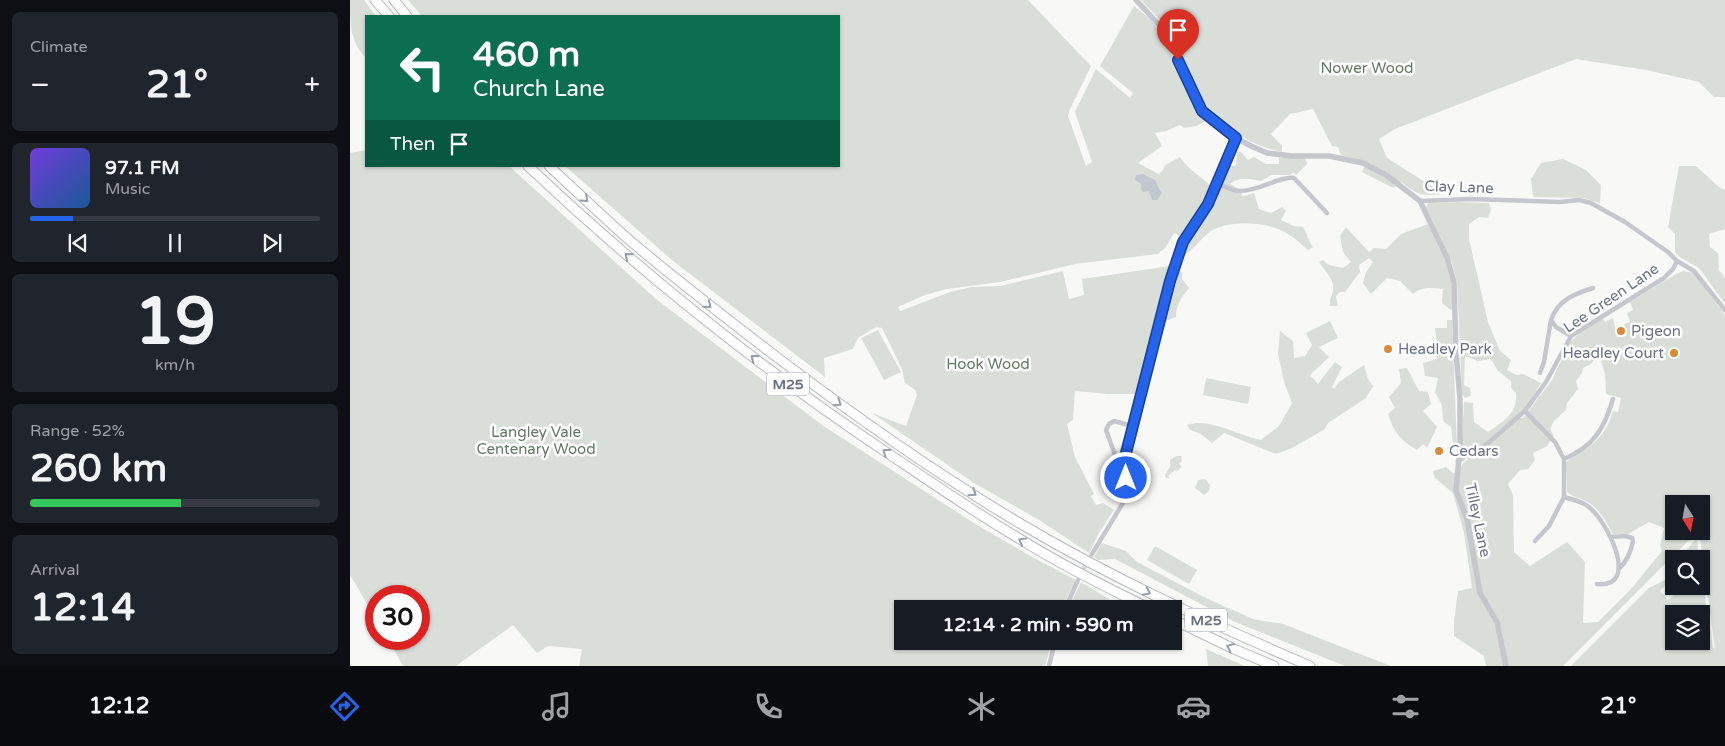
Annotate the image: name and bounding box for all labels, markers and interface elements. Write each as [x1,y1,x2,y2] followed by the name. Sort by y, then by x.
[1157,9,1199,60] pin
[1164,16,1192,44] icon: arrive
[473,34,580,76] text: 460 m
[390,35,455,100] icon: left
[30,37,88,57] text: Climate
[1321,59,1413,77] park label: Nower Wood
[146,62,208,108] text: 21°
[30,68,50,102] text: −
[304,68,320,102] text: +
[473,76,605,102] text: Church Lane
[445,130,473,158] icon: arrive
[390,133,435,155] text: Then
[105,157,180,179] text: 97.1 FM
[1424,177,1494,197] street label: Clay Lane
[105,179,150,199] text: Music
[579,193,588,202] one-way arrow
[64,229,92,257] icon: previous
[161,229,189,257] icon: pause
[258,229,286,257] icon: next
[625,253,634,261] one-way arrow
[1560,259,1662,337] street label: Lee Green Lane
[134,283,216,362] text: 19
[702,299,711,307] one-way arrow
[1631,322,1681,340] place label: Pigeon
[1615,325,1627,337] marker: Pigeon
[1398,340,1492,358] place label: Headley Park
[1382,343,1394,355] marker: Headley Park
[1562,344,1664,362] place label: Headley Court
[1668,347,1680,359] marker: Headley Court
[155,355,195,375] text: km/h
[946,355,1030,373] park label: Hook Wood
[751,356,760,364] one-way arrow
[767,372,809,396] road number: M25
[832,397,841,406] one-way arrow
[30,421,125,441] text: Range · 52%
[476,423,596,458] park label: Langley Vale Centenary Wood
[1449,442,1499,460] place label: Cedars
[1433,445,1445,457] marker: Cedars
[30,446,167,492] text: 260 km
[882,449,892,458] one-way arrow
[1099,451,1151,503] position arrow
[1461,481,1495,559] street label: Tilley Lane
[967,487,976,496] one-way arrow
[1665,495,1710,540] north arrow
[1665,495,1710,650] map controls
[1019,537,1028,547] one-way arrow
[1665,550,1710,595] button: search
[30,560,79,580] text: Arrival
[30,585,135,631] text: 12:14
[365,585,430,650] speed limit sign: 30
[1142,585,1151,596] one-way arrow
[1665,605,1710,650] button: layers
[1185,608,1227,632] road number: M25
[942,614,1134,636] text: 12:14 · 2 min · 590 m
[1226,643,1235,653] one-way arrow
[327,689,362,724] icon: directions
[539,689,574,724] icon: music
[751,689,786,724] icon: phone
[964,689,999,724] icon: climate
[1176,689,1211,724] icon: car
[1388,689,1423,724] icon: filters
[89,693,150,719] text: 12:12
[1600,693,1636,719] text: 21°

